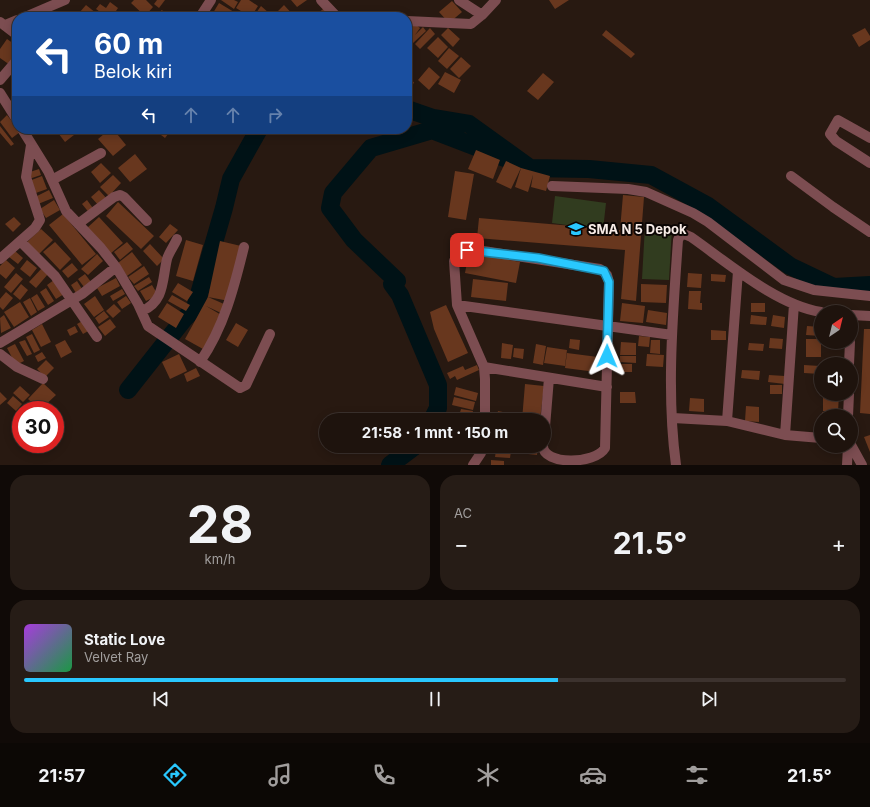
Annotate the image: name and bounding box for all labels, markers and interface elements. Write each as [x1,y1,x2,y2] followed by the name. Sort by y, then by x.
[94,27,163,61] text: 60 m
[28,28,80,80] icon: left
[94,61,172,82] text: Belok kiri
[138,104,160,126] icon: left
[180,104,202,126] icon: ahead
[222,104,244,126] icon: ahead
[264,104,286,126] icon: right
[567,220,585,238] school or university icon: SMA N 5 Depok
[588,221,687,237] place label: SMA N 5 Depok
[450,233,484,267] pin
[456,239,478,261] icon: arrive
[814,305,858,349] north arrow
[814,305,858,453] map controls
[586,335,628,377] position arrow
[814,357,858,401] button: sound
[12,401,64,453] speed limit sign: 30
[814,409,858,453] button: search
[362,423,508,442] text: 21:58 · 1 mnt · 150 m
[187,493,253,556] text: 28
[454,505,472,521] text: AC
[613,525,687,561] text: 21.5°
[454,531,469,557] text: −
[831,531,846,557] text: +
[205,551,235,567] text: km/h
[84,630,165,649] text: Static Love
[84,649,148,665] text: Velvet Ray
[150,688,172,710] icon: previous
[424,688,446,710] icon: pause
[698,688,720,710] icon: next
[161,761,189,789] icon: directions
[266,761,294,789] icon: music
[370,761,398,789] icon: phone
[474,761,502,789] icon: climate
[579,761,607,789] icon: car
[683,761,711,789] icon: filters
[38,765,85,786] text: 21:57
[787,765,832,786] text: 21.5°

